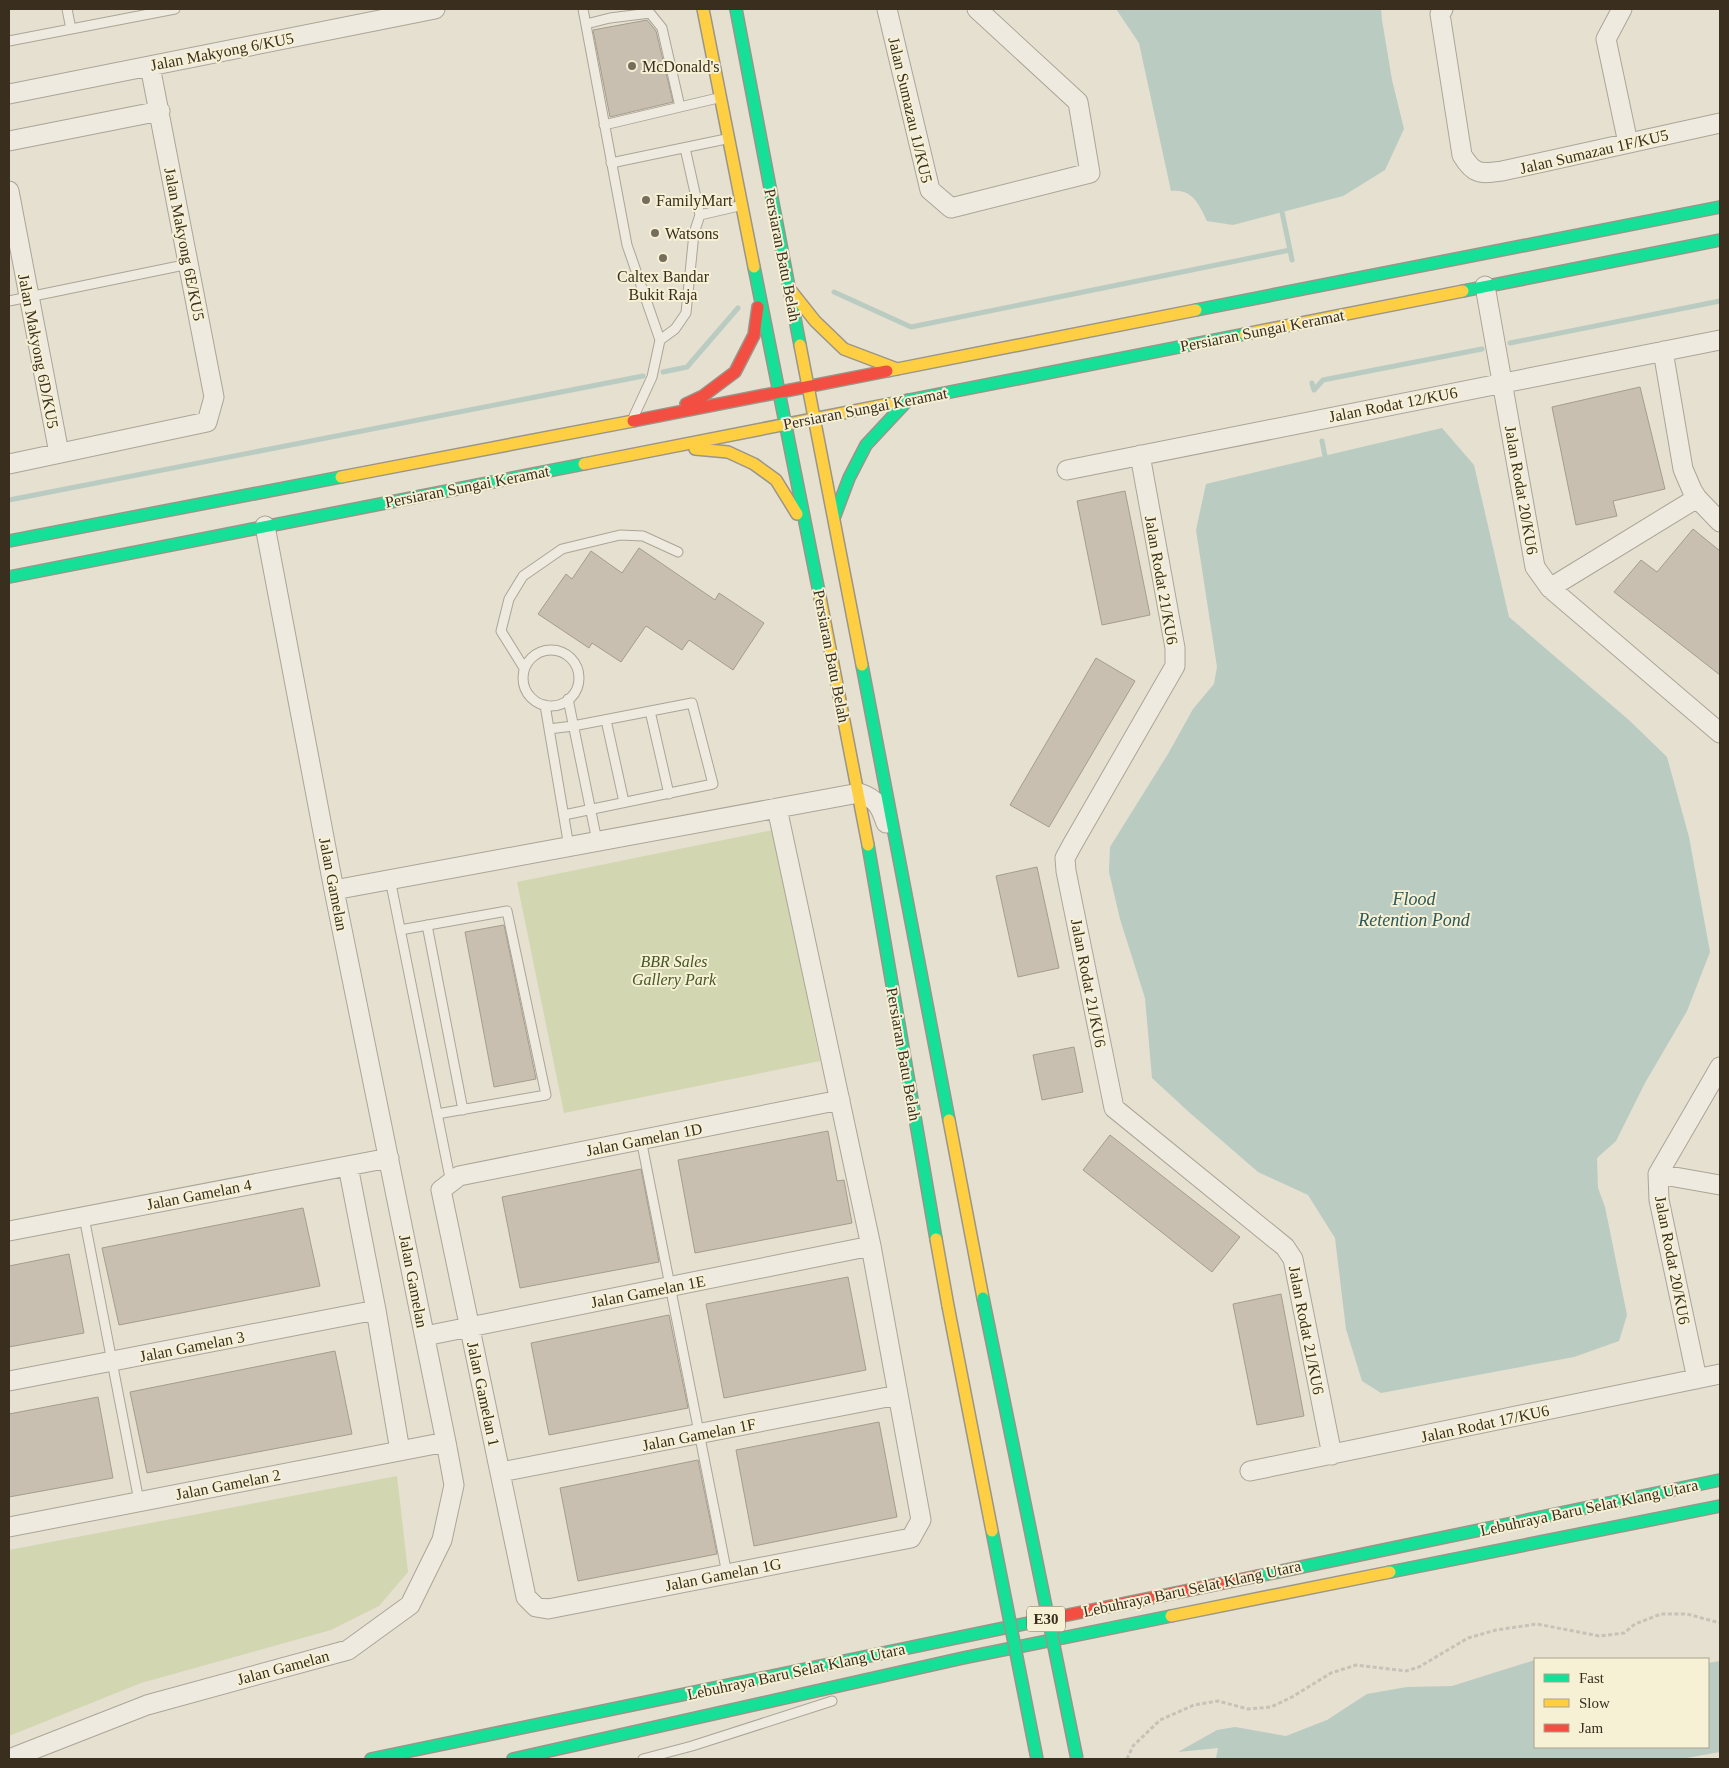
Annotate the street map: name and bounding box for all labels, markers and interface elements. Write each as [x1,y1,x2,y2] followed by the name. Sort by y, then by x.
[149,29,295,75] street label: Jalan Makyong 6/KU5
[885,35,936,185] street label: Jalan Sumazau 1J/KU5
[642,58,720,75] place label: McDonald's
[626,60,638,72] marker: McDonald's
[1518,126,1670,177] street label: Jalan Sumazau 1F/KU5
[160,166,208,322] street label: Jalan Makyong 6E/KU5
[761,187,804,323] street label: Persiaran Batu Belah
[656,192,733,210] place label: FamilyMart
[640,194,652,206] marker: FamilyMart
[665,225,719,242] place label: Watsons
[649,227,661,239] marker: Watsons
[657,252,669,264] marker: Caltex Bandar Bukit Raja
[617,268,710,304] place label: Caltex Bandar Bukit Raja
[14,272,62,430] street label: Jalan Makyong 6D/KU5
[1178,306,1346,356] street label: Persiaran Sungai Keramat
[781,384,949,434] street label: Persiaran Sungai Keramat
[1327,384,1459,425] street label: Jalan Rodat 12/KU6
[1502,424,1541,556] street label: Jalan Rodat 20/KU6
[383,462,551,512] street label: Persiaran Sungai Keramat
[1142,514,1181,646] street label: Jalan Rodat 21/KU6
[810,588,853,724] street label: Persiaran Batu Belah
[316,836,351,932] street label: Jalan Gamelan
[1357,889,1471,930] water label: Flood Retention Pond
[1068,917,1109,1049] street label: Jalan Rodat 21/KU6
[632,953,717,989] park label: BBR Sales Gallery Park
[883,986,924,1122] street label: Persiaran Batu Belah
[584,1120,704,1159] street label: Jalan Gamelan 1D
[145,1176,253,1213] street label: Jalan Gamelan 4
[1652,1194,1693,1326] street label: Jalan Rodat 20/KU6
[396,1233,431,1329] street label: Jalan Gamelan
[1286,1264,1327,1396] street label: Jalan Rodat 21/KU6
[589,1272,707,1311] street label: Jalan Gamelan 1E
[138,1328,246,1365] street label: Jalan Gamelan 3
[464,1340,503,1448] street label: Jalan Gamelan 1
[1419,1402,1551,1445] street label: Jalan Rodat 17/KU6
[641,1415,758,1454] street label: Jalan Gamelan 1F
[174,1466,282,1503] street label: Jalan Gamelan 2
[1479,1476,1700,1540] street label: Lebuhraya Baru Selat Klang Utara
[663,1555,783,1594] street label: Jalan Gamelan 1G
[1082,1557,1303,1621] street label: Lebuhraya Baru Selat Klang Utara
[1027,1606,1065,1632] road number: E30
[686,1640,907,1704] street label: Lebuhraya Baru Selat Klang Utara
[235,1647,331,1688] street label: Jalan Gamelan
[1534,1658,1709,1748] legend
[1579,1670,1605,1686] text: Fast
[1579,1695,1610,1711] text: Slow
[1579,1720,1603,1736] text: Jam

